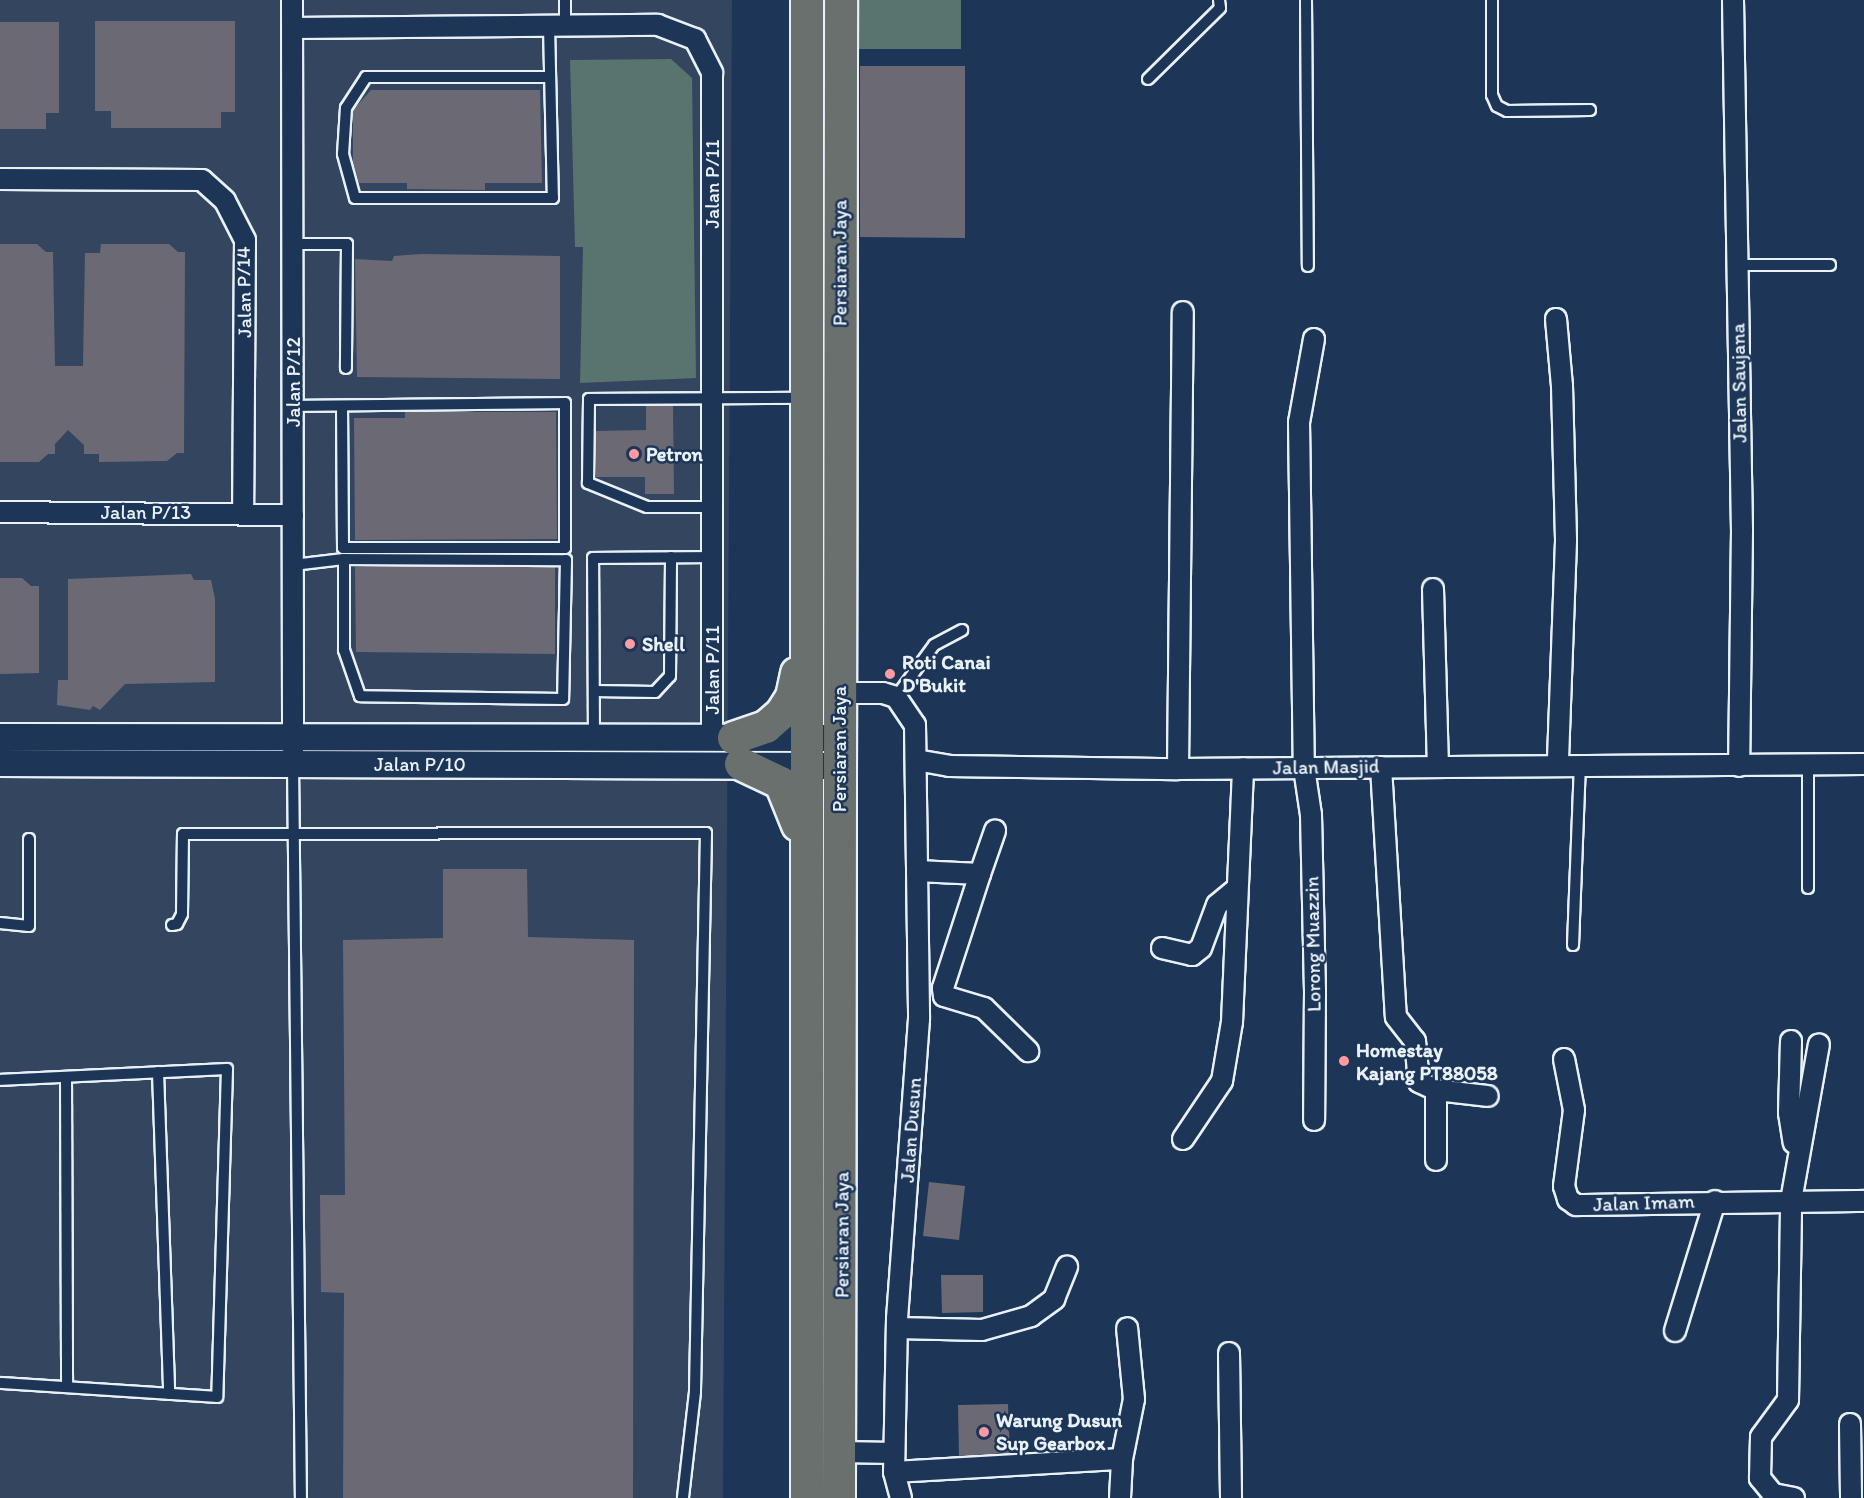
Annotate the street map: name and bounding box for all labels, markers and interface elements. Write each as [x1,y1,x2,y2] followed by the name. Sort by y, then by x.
[700,140,724,228] street label: Jalan P/11
[828,200,852,326] street label: Persiaran Jaya
[231,246,257,338] street label: Jalan P/14
[1726,323,1752,443] street label: Jalan Saujana
[281,337,305,427] street label: Jalan P/12
[646,442,703,466] place label: Petron
[627,447,641,461] marker: Petron
[101,500,191,524] street label: Jalan P/13
[700,626,724,714] street label: Jalan P/11
[642,632,685,656] place label: Shell
[623,637,637,651] marker: Shell
[902,650,991,697] place label: Roti Canai D'Bukit
[883,667,897,681] marker: Roti Canai D'Bukit
[827,686,851,812] street label: Persiaran Jaya
[374,752,466,776] street label: Jalan P/10
[1273,754,1379,780] street label: Jalan Masjid
[1300,876,1326,1012] street label: Lorong Muazzin
[1356,1038,1498,1085] place label: Homestay Kajang PT88058
[1337,1054,1351,1068] marker: Homestay Kajang PT88058
[895,1077,927,1183] street label: Jalan Dusun
[830,1172,854,1298] street label: Persiaran Jaya
[1593,1189,1695,1217] street label: Jalan Imam
[996,1408,1122,1455] place label: Warung Dusun Sup Gearbox
[977,1425,991,1439] marker: Warung Dusun Sup Gearbox

